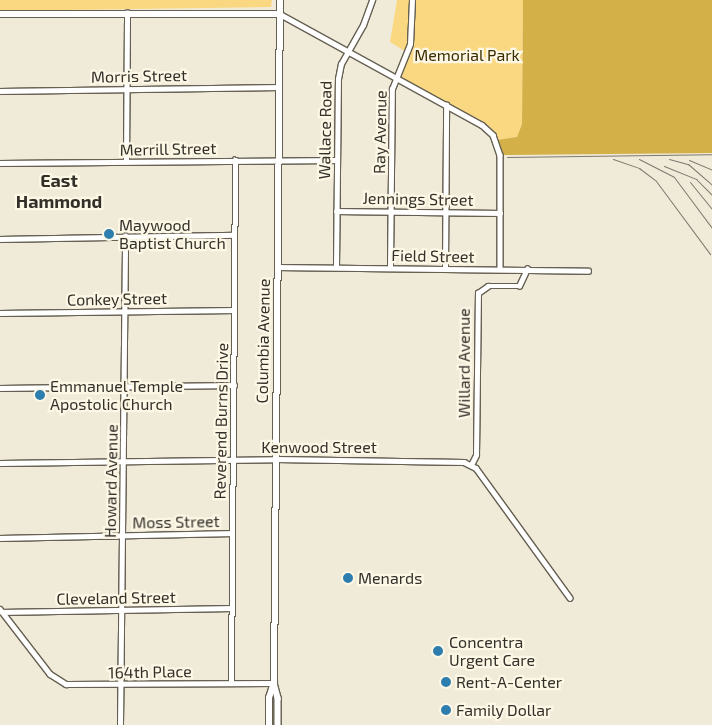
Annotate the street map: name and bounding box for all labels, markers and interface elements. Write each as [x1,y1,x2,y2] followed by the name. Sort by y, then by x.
[414,45,520,65] park label: Memorial Park
[91,66,187,86] street label: Morris Street
[315,80,335,180] street label: Wallace Road
[370,90,390,174] street label: Ray Avenue
[119,139,217,159] street label: Merrill Street
[16,170,102,212] district label: East Hammond
[362,188,474,210] street label: Jennings Street
[119,215,226,253] place label: Maywood Baptist Church
[103,228,115,240] marker: Maywood Baptist Church
[391,246,475,266] street label: Field Street
[252,278,274,404] street label: Columbia Avenue
[67,289,167,309] street label: Conkey Street
[454,308,474,418] street label: Willard Avenue
[210,343,232,499] street label: Reverend Burns Drive
[50,376,184,414] place label: Emmanuel Temple Apostolic Church
[34,389,46,401] marker: Emmanuel Temple Apostolic Church
[100,424,122,538] street label: Howard Avenue
[261,437,377,457] street label: Kenwood Street
[132,512,220,532] street label: Moss Street
[358,568,422,588] place label: Menards
[342,572,354,584] marker: Menards
[56,587,176,609] street label: Cleveland Street
[449,632,535,670] place label: Concentra Urgent Care
[431,644,445,658] marker: Concentra Urgent Care
[108,662,192,682] street label: 164th Place
[456,672,562,692] place label: Rent-A-Center
[440,676,452,688] marker: Rent-A-Center
[456,700,552,720] place label: Family Dollar
[440,704,452,716] marker: Family Dollar

